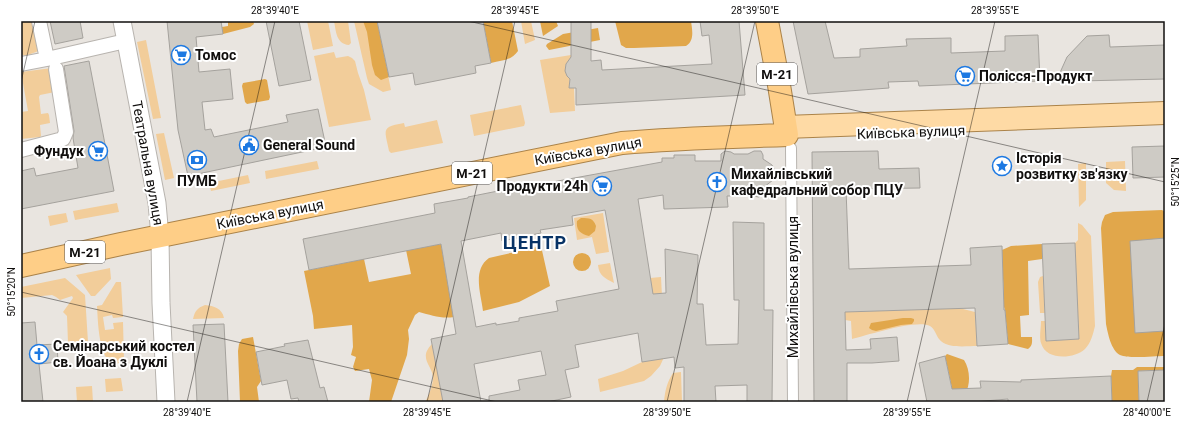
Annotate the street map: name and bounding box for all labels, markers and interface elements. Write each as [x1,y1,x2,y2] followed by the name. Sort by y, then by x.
[251,5,299,16] text: 28°39'40"E
[491,5,539,16] text: 28°39'45"E
[731,5,779,16] text: 28°39'50"E
[971,5,1019,16] text: 28°39'55"E
[170,44,192,66] supermarket icon: Томос
[195,47,236,63] place label: Томос
[757,63,797,85] road number: М-21
[954,65,976,87] supermarket icon: Полісся-Продукт
[979,68,1092,84] place label: Полісся-Продукт
[129,99,167,227] street label: Театральна вулиця
[857,122,965,142] street label: Київська вулиця
[238,134,260,156] public building icon: General Sound
[533,134,643,168] street label: Київська вулиця
[263,137,355,153] place label: General Sound
[87,140,109,162] supermarket icon: Фундук
[34,143,84,159] place label: Фундук
[186,149,208,171] bank icon: ПУМБ
[1016,150,1129,182] place label: Історія розвитку зв'язку
[991,155,1013,177] place icon: Історія розвитку зв'язку
[1170,157,1181,207] text: 50°15'25"N
[452,162,492,184] road number: М-21
[731,166,903,198] place label: Михайлівський кафедральний собор ПЦУ
[706,171,728,193] church icon: Михайлівський кафедральний собор ПЦУ
[177,173,217,189] place label: ПУМБ
[591,175,613,197] supermarket icon: Продукти 24h
[497,178,588,194] place label: Продукти 24h
[215,196,325,232] street label: Київська вулиця
[785,216,801,358] street label: Михайлівська вулиця
[503,232,567,253] district label: ЦЕНТР
[65,241,105,263] road number: М-21
[6,267,17,317] text: 50°15'20"N
[53,338,195,370] place label: Семінарський костел св. Йоана з Дуклі
[28,343,50,365] church icon: Семінарський костел св. Йоана з Дуклі
[163,407,211,418] text: 28°39'40"E
[403,407,451,418] text: 28°39'45"E
[643,407,691,418] text: 28°39'50"E
[883,407,931,418] text: 28°39'55"E
[1123,407,1171,418] text: 28°40'00"E

